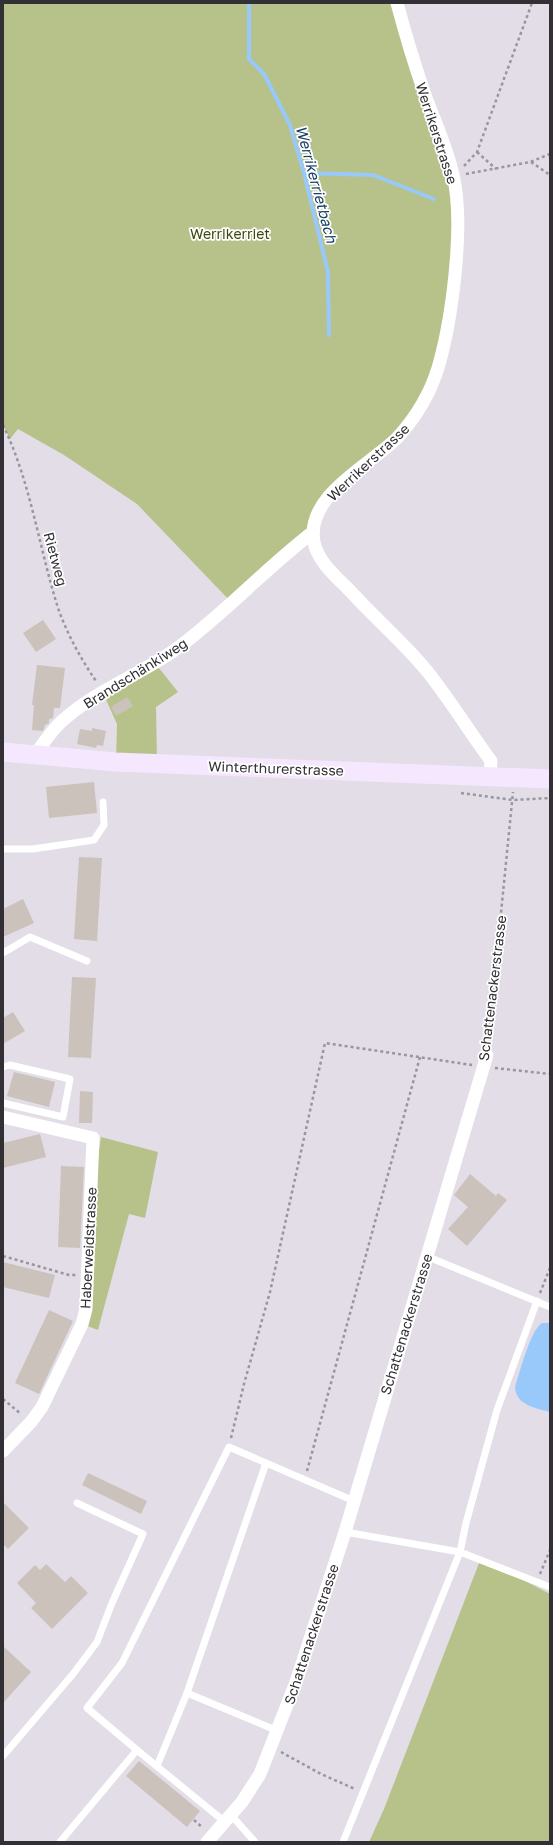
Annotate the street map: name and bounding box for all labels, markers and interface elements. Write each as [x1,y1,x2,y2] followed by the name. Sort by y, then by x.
[413,80,461,186] street label: Werrikerstrasse
[293,123,342,245] water label: Werrikerrietbach
[190,225,270,242] park label: Werrikerriet
[323,420,413,504] street label: Werrikerstrasse
[41,530,71,588] street label: Rietweg
[80,634,190,712] street label: Brandschänkiweg
[208,757,344,779] street label: Winterthurerstrasse
[475,914,509,1062] street label: Schattenackerstrasse
[76,1187,100,1309] street label: Haberweidstrasse
[376,1251,436,1397] street label: Schattenackerstrasse
[280,1562,342,1706] street label: Schattenackerstrasse

